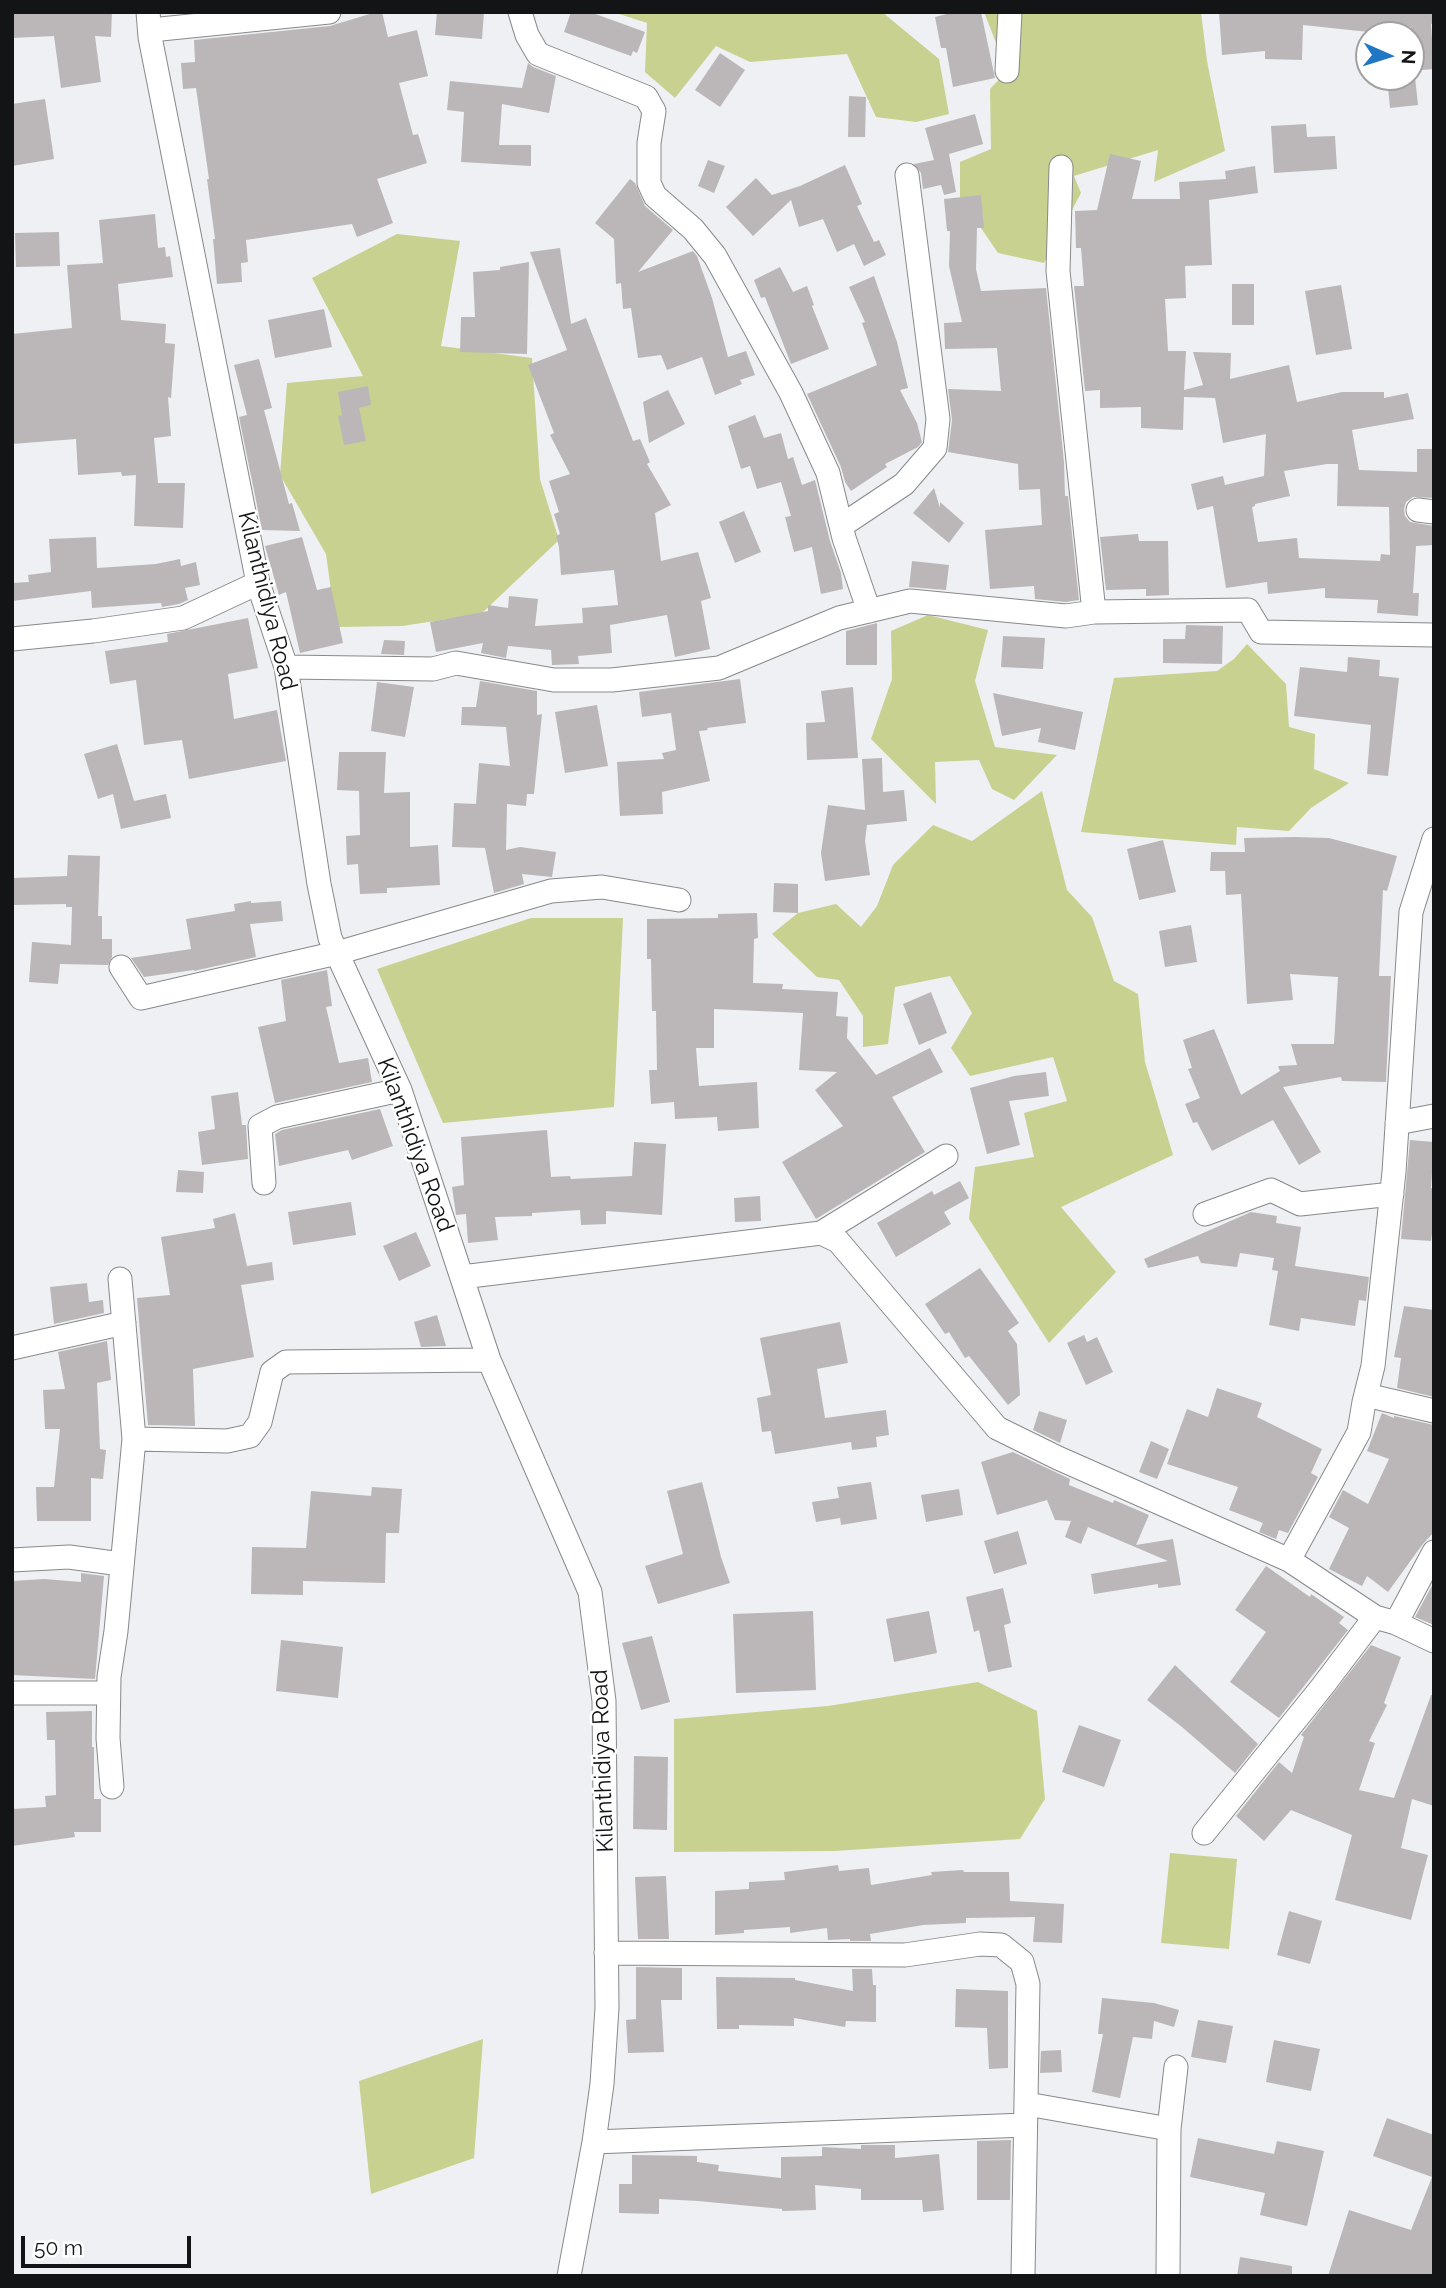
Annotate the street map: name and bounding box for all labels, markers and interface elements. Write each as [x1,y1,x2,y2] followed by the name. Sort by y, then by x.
[1355,21,1425,91] north arrow
[1398,49,1420,65] text: N
[231,509,303,693] street label: Kilanthidiya Road
[371,1054,459,1236] street label: Kilanthidiya Road
[586,1669,620,1853] street label: Kilanthidiya Road
[24,2222,194,2266] scale bar
[34,2235,83,2260] text: 50 m

